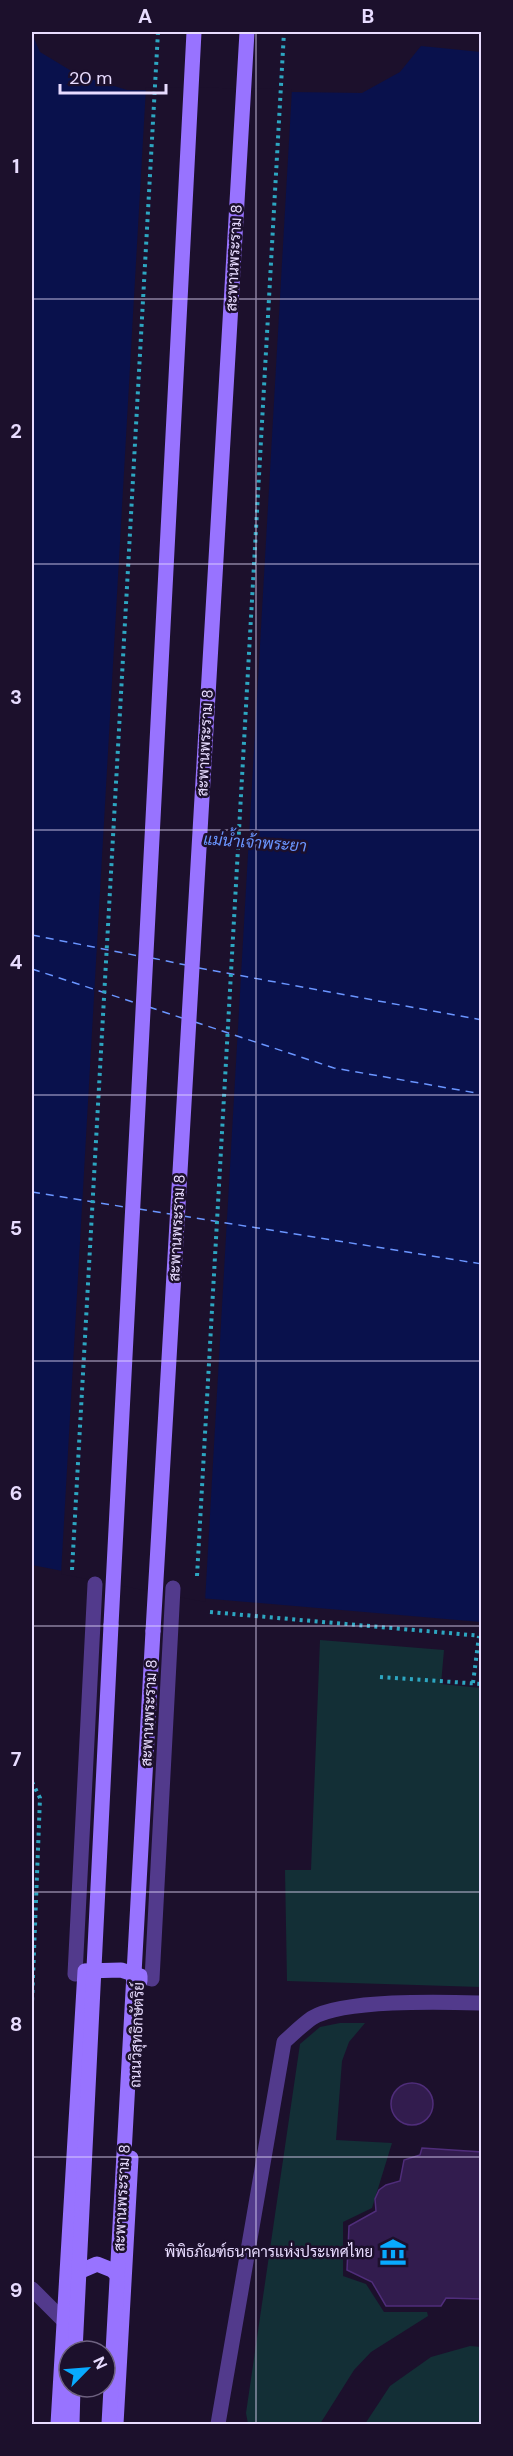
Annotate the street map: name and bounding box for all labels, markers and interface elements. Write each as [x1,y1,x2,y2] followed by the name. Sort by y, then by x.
[138,3,152,29] text: A
[362,3,374,29] text: B
[60,57,166,95] scale bar
[69,66,112,90] text: 20 m
[12,153,20,179] text: 1
[221,204,247,312] street label: สะพานพระราม 8
[10,418,22,444] text: 2
[10,684,22,710] text: 3
[192,689,218,797] street label: สะพานพระราม 8
[203,824,308,857] water label: แม่น้ำเจ้าพระยา
[10,949,23,975] text: 4
[164,1174,190,1282] street label: สะพานพระราม 8
[10,1215,22,1241] text: 5
[10,1480,22,1506] text: 6
[136,1659,162,1767] street label: สะพานพระราม 8
[11,1746,22,1772] text: 7
[125,1982,150,2088] street label: ถนนวิสุทธิกษัตริย์
[10,2011,22,2037] text: 8
[109,2144,135,2252] street label: สะพานพระราม 8
[378,2237,408,2267] museum icon: พิพิธภัณฑ์ธนาคารแห่งประเทศไทย
[164,2242,373,2262] place label: พิพิธภัณฑ์ธนาคารแห่งประเทศไทย
[10,2277,22,2303] text: 9
[57,2339,117,2399] north arrow
[88,2353,112,2373] text: N

